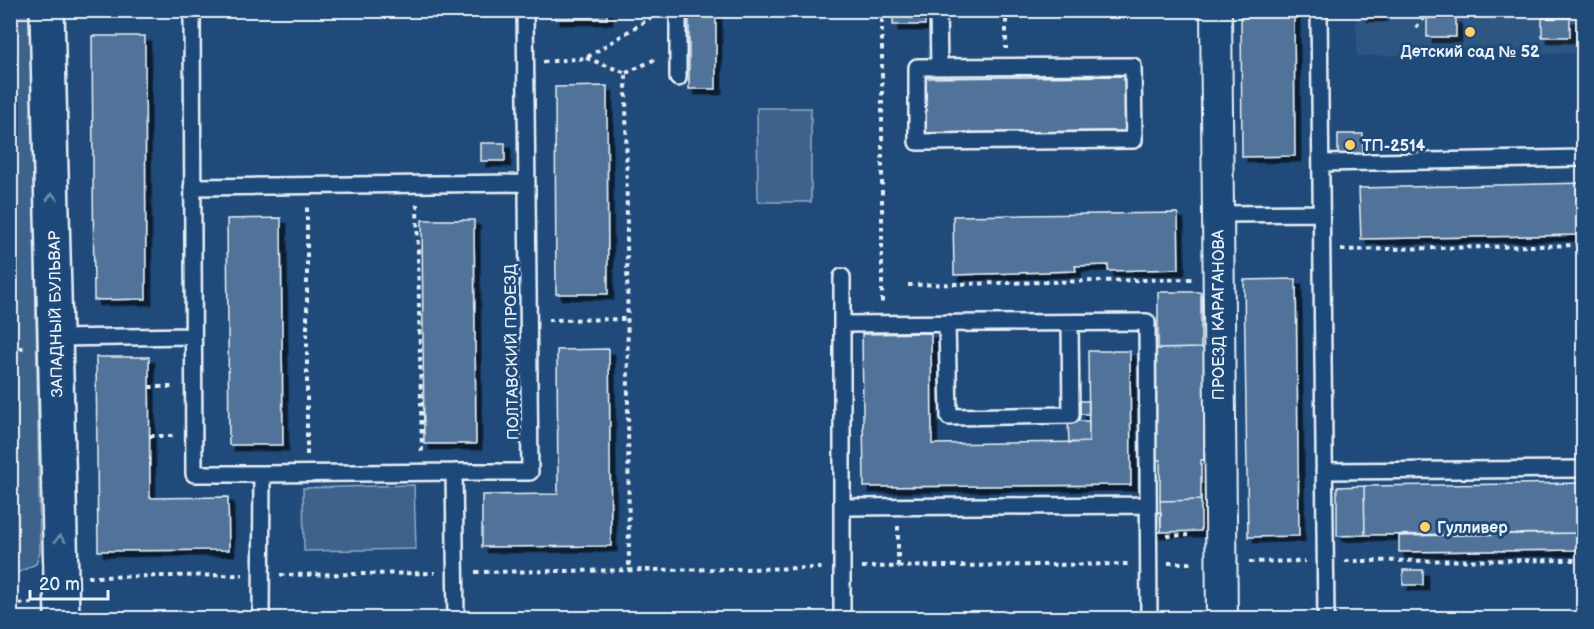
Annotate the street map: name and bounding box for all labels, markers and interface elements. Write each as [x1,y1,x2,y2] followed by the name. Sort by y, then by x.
[1463,25,1477,39] marker: Детский сад № 52
[1400,43,1540,62] place label: Детский сад № 52
[1362,137,1426,156] place label: ТП-2514
[1343,138,1357,152] marker: ТП-2514
[45,193,58,202] one-way arrow
[1210,229,1229,400] street label: ПРОЕЗД КАРАГАНОВА
[46,230,67,398] street label: ЗАПАДНЫЙ БУЛЬВАР
[501,264,524,440] street label: ПОЛТАВСКИЙ ПРОЕЗД
[1437,519,1508,538] place label: Гулливер
[1418,520,1432,534] marker: Гулливер
[54,535,66,544] one-way arrow
[30,563,108,601] scale bar
[39,574,80,595] text: 20 m

